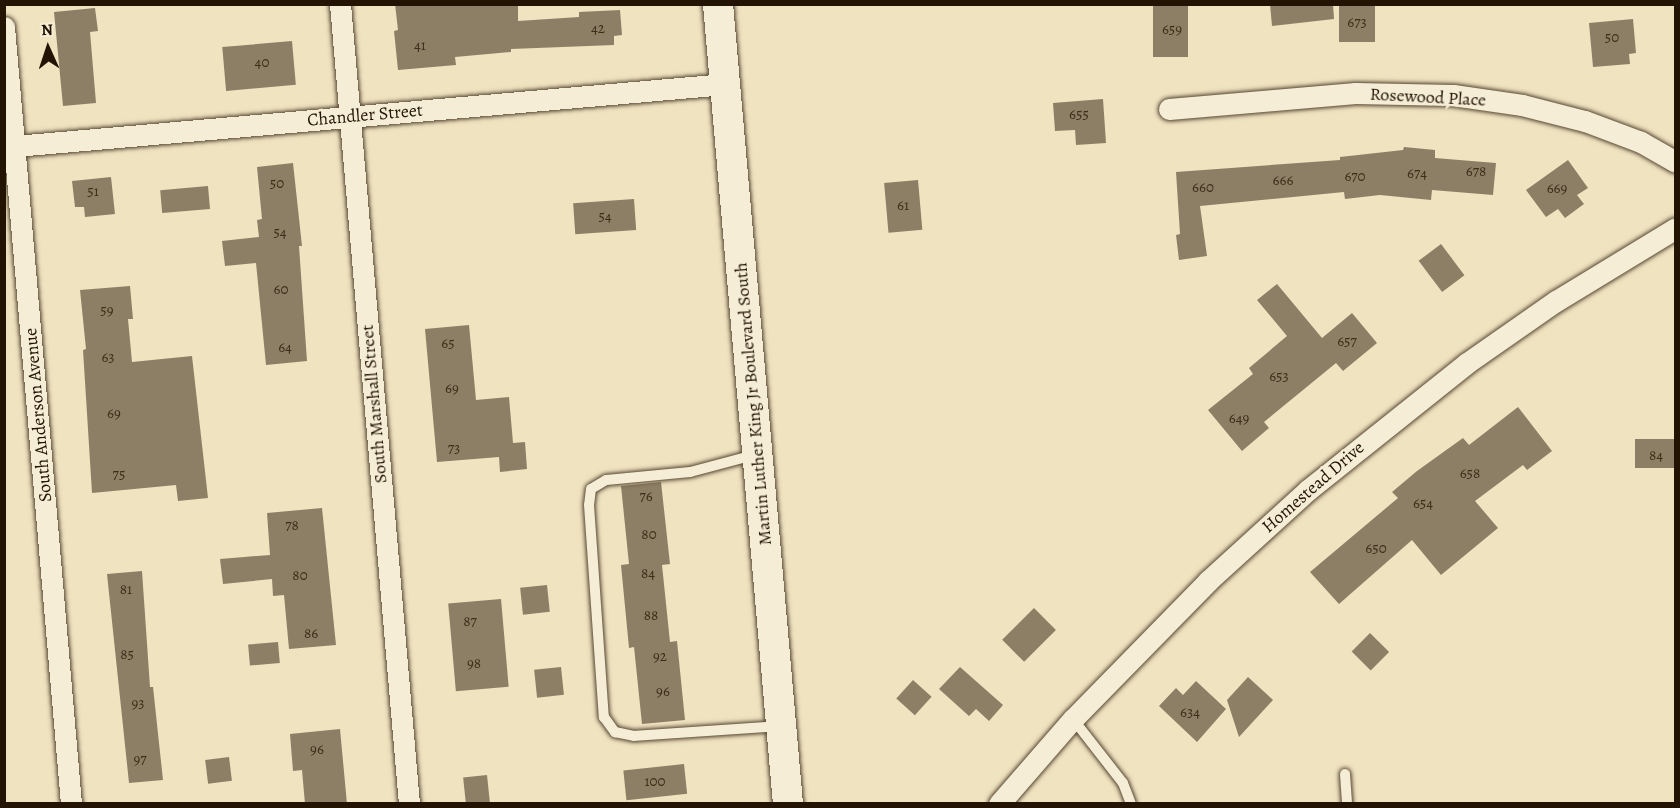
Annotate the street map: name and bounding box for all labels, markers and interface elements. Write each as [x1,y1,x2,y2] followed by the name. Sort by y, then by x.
[1347,14,1367,32] house number: 673
[18,18,78,78] north arrow
[41,19,53,41] text: N
[591,20,605,38] house number: 42
[1162,21,1182,39] house number: 659
[1605,29,1619,47] house number: 50
[414,37,426,55] house number: 41
[255,54,269,72] house number: 40
[1369,83,1487,111] street label: Rosewood Place
[306,99,424,131] street label: Chandler Street
[1069,106,1089,124] house number: 655
[1466,163,1486,181] house number: 678
[1407,165,1427,183] house number: 674
[1344,168,1366,186] house number: 670
[1273,172,1293,190] house number: 666
[270,175,284,193] house number: 50
[1192,179,1214,197] house number: 660
[1547,180,1567,198] house number: 669
[87,183,99,201] house number: 51
[897,197,909,215] house number: 61
[598,208,612,226] house number: 54
[273,224,287,242] house number: 54
[730,262,776,546] street label: Martin Luther King Jr Boulevard South
[274,281,288,299] house number: 60
[100,302,114,320] house number: 59
[356,324,392,484] street label: South Marshall Street
[20,327,56,503] street label: South Anderson Avenue
[1337,333,1357,351] house number: 657
[441,335,455,353] house number: 65
[278,339,292,357] house number: 64
[101,349,115,367] house number: 63
[1269,368,1289,386] house number: 653
[445,380,459,398] house number: 69
[107,405,121,423] house number: 69
[1229,410,1249,428] house number: 649
[1257,437,1369,537] street label: Homestead Drive
[448,440,460,458] house number: 73
[1649,447,1663,465] house number: 84
[1460,465,1480,483] house number: 658
[113,466,125,484] house number: 75
[639,488,653,506] house number: 76
[1413,495,1433,513] house number: 654
[285,517,299,535] house number: 78
[641,526,657,544] house number: 80
[1365,540,1387,558] house number: 650
[641,565,655,583] house number: 84
[292,567,308,585] house number: 80
[120,581,132,599] house number: 81
[644,607,658,625] house number: 88
[463,613,477,631] house number: 87
[304,625,318,643] house number: 86
[120,646,134,664] house number: 85
[653,648,667,666] house number: 92
[467,655,481,673] house number: 98
[656,683,670,701] house number: 96
[131,695,145,713] house number: 93
[1180,704,1200,722] house number: 634
[310,741,324,759] house number: 96
[133,751,147,769] house number: 97
[644,773,666,791] house number: 100

